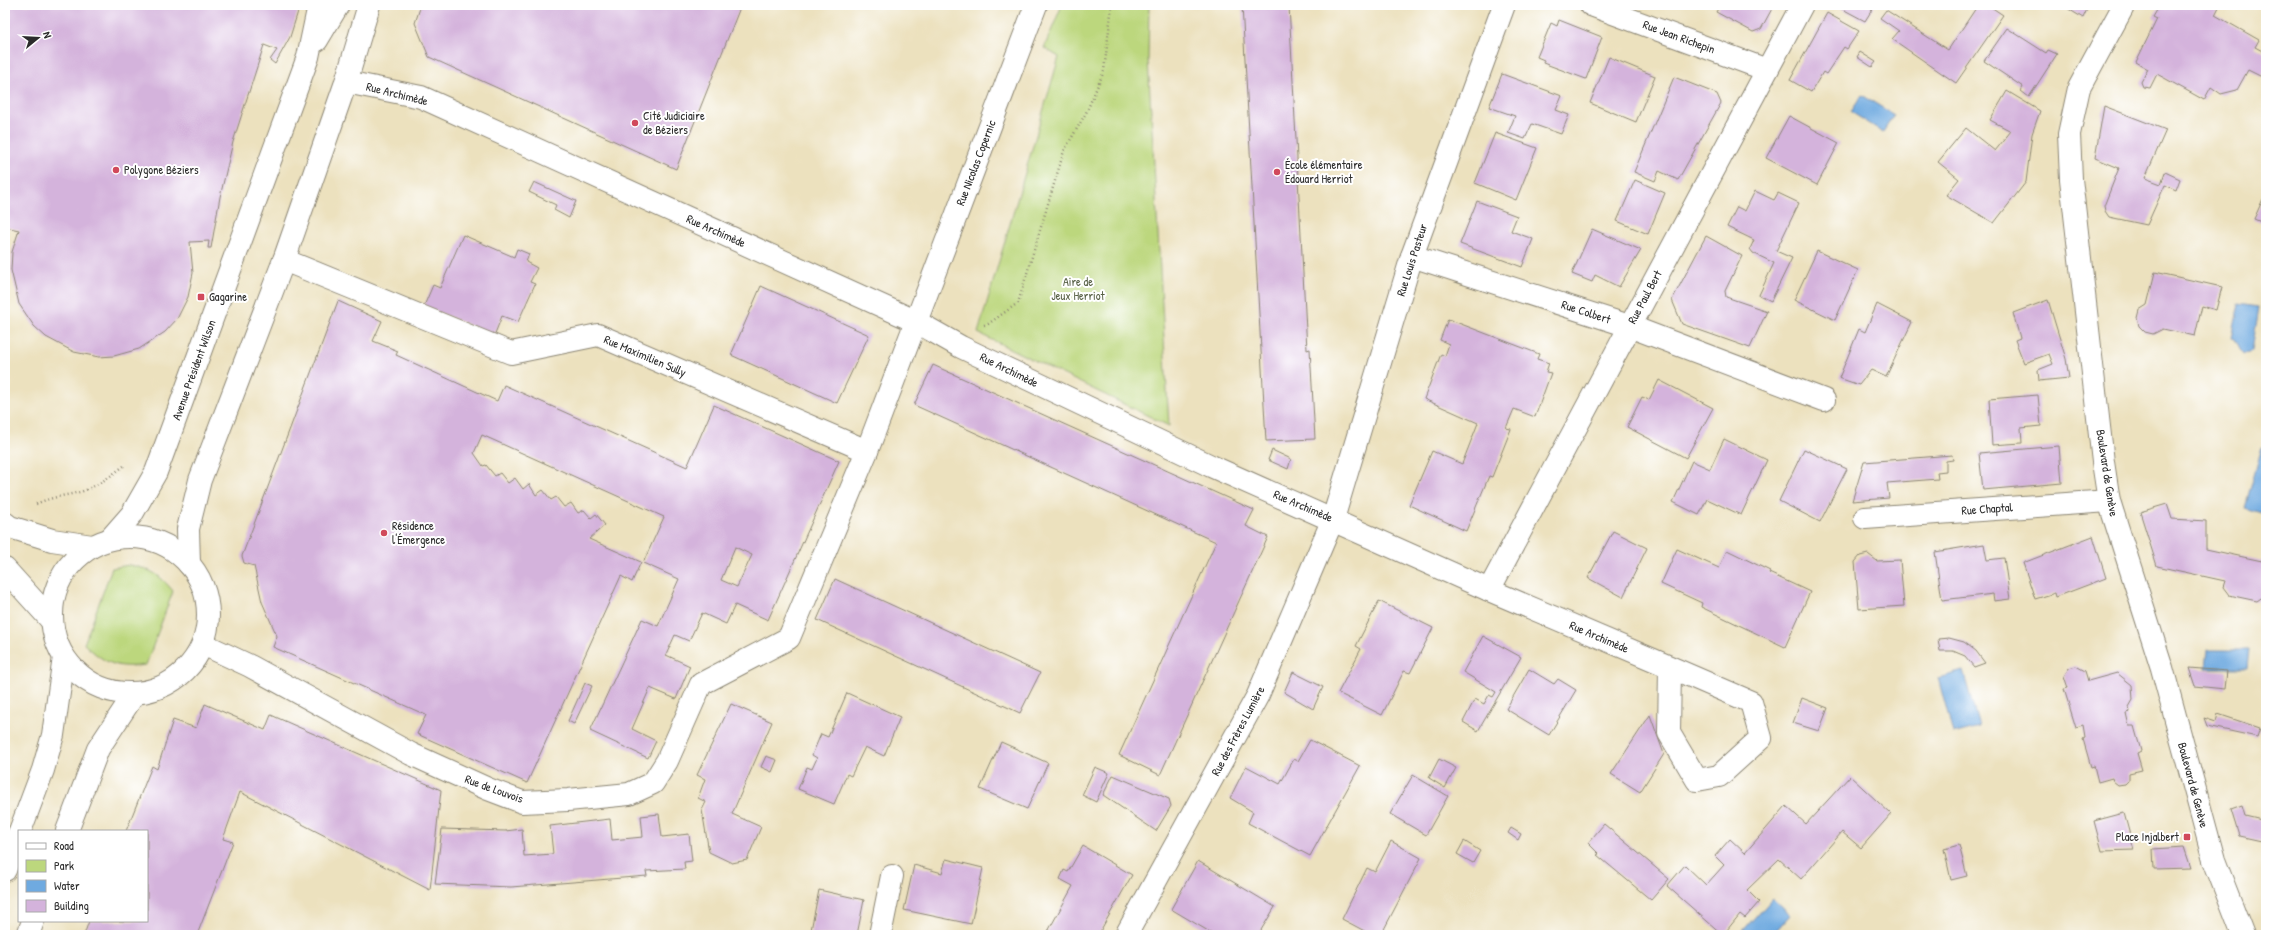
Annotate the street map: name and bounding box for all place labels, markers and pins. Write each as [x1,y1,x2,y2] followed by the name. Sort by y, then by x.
[643,107,705,138] place label: Cité Judiciaire de Béziers
[630,118,640,128] marker: Cité Judiciaire de Béziers
[1285,156,1363,187] place label: École élémentaire Édouard Herriot
[124,161,199,178] place label: Polygone Béziers
[111,165,121,175] marker: Polygone Béziers
[1272,167,1282,177] marker: École élémentaire Édouard Herriot
[209,288,247,305] place label: Gagarine
[196,292,206,302] marker: Gagarine
[392,517,445,548] place label: Résidence l'Émergence
[379,528,389,538] marker: Résidence l'Émergence
[2116,828,2180,845] place label: Place Injalbert
[2182,832,2192,842] marker: Place Injalbert

